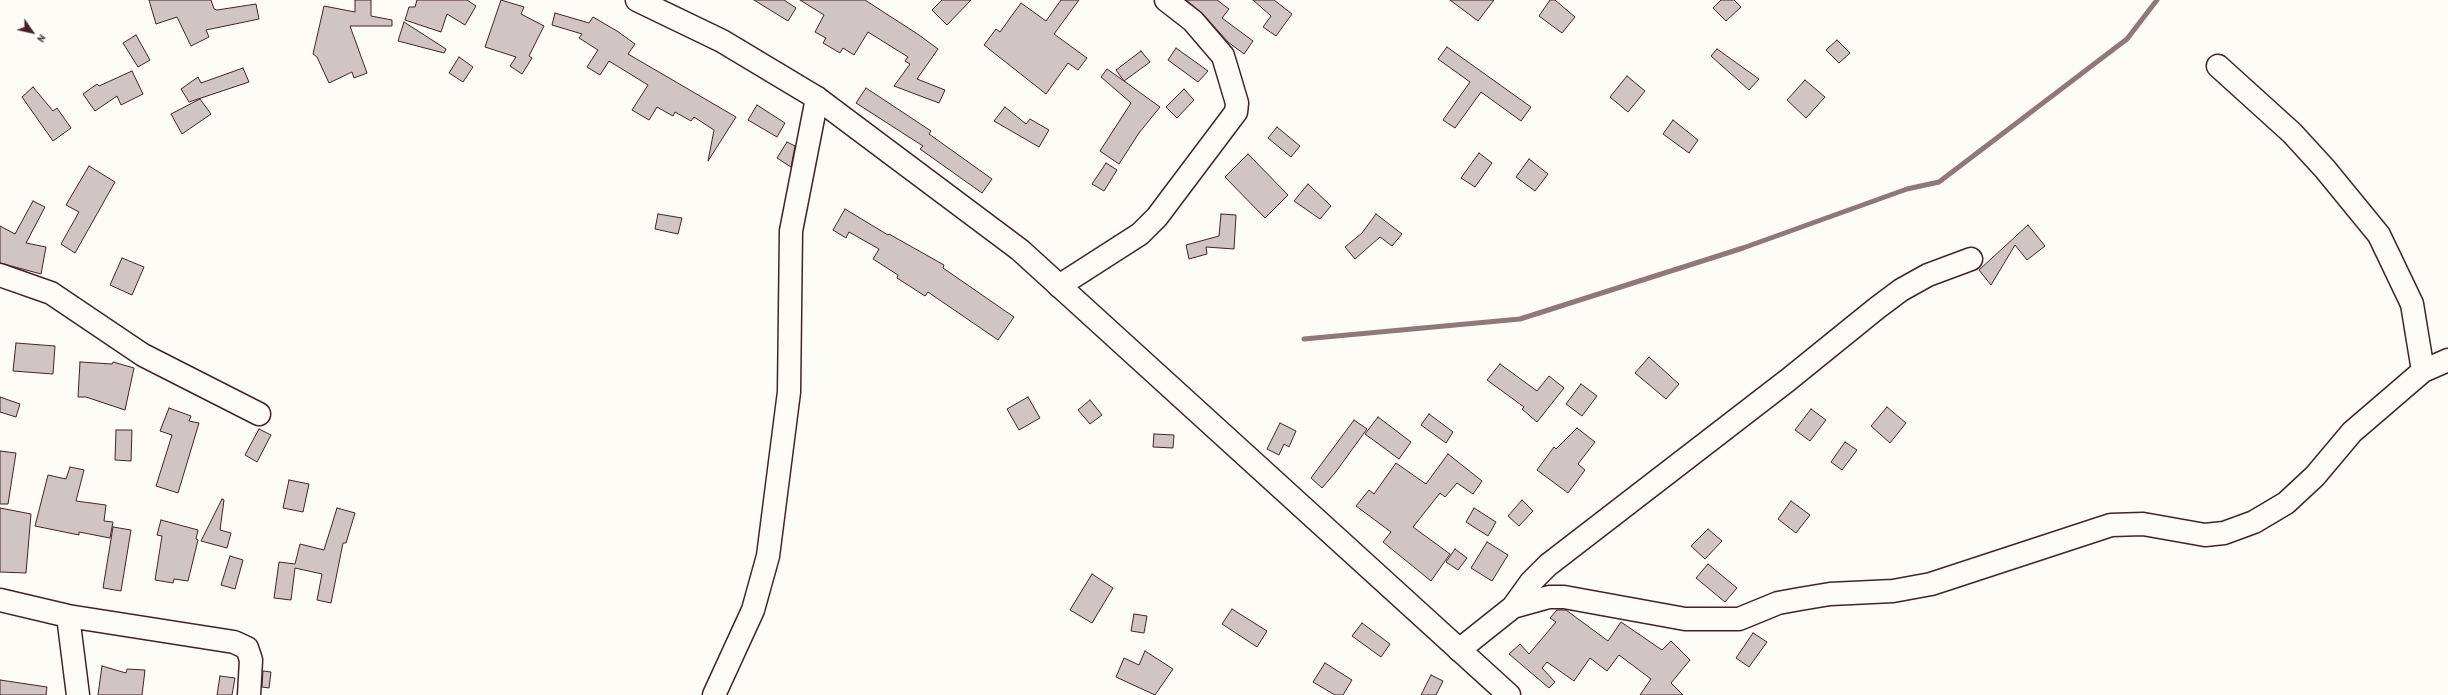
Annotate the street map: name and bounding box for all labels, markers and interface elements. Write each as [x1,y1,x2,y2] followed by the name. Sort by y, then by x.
[12,12,52,52] north arrow
[35,32,49,45] text: N

